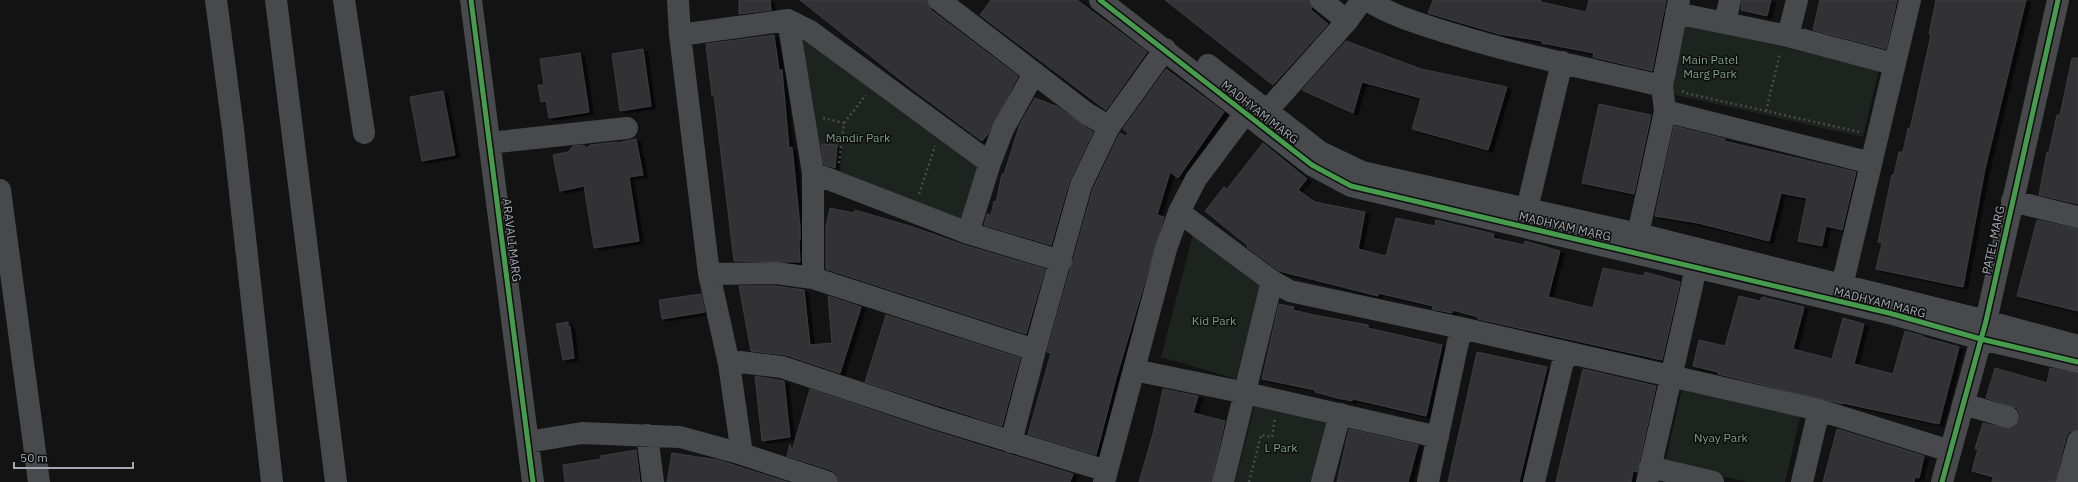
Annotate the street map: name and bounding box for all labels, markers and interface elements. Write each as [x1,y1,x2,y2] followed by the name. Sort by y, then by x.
[1682,52,1738,81] park label: Main Patel Marg Park
[1218,77,1302,147] street label: MADHYAM MARG
[826,130,891,145] park label: Mandir Park
[499,197,525,283] street label: ARAVALI MARG
[1978,204,2008,276] street label: PATEL MARG
[1517,208,1613,244] street label: MADHYAM MARG
[1833,283,1927,321] street label: MADHYAM MARG
[1192,313,1237,328] park label: Kid Park
[1694,430,1749,445] park label: Nyay Park
[1264,440,1298,455] park label: L Park
[14,444,133,470] scale bar
[20,450,48,465] text: 50 m

